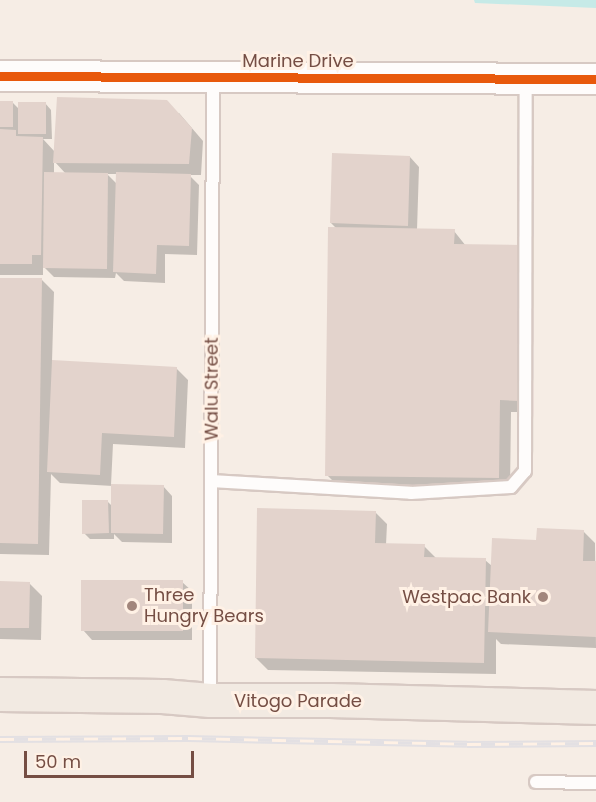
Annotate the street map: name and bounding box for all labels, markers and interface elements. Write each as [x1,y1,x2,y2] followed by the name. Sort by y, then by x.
[242,50,354,72] street label: Marine Drive
[201,337,223,441] street label: Walu Street
[144,585,264,628] place label: Three Hungry Bears
[402,586,531,608] place label: Westpac Bank
[536,590,550,604] marker: Westpac Bank
[125,599,139,613] marker: Three Hungry Bears
[234,690,362,712] street label: Vitogo Parade
[27,739,196,777] scale bar
[35,749,81,774] text: 50 m

